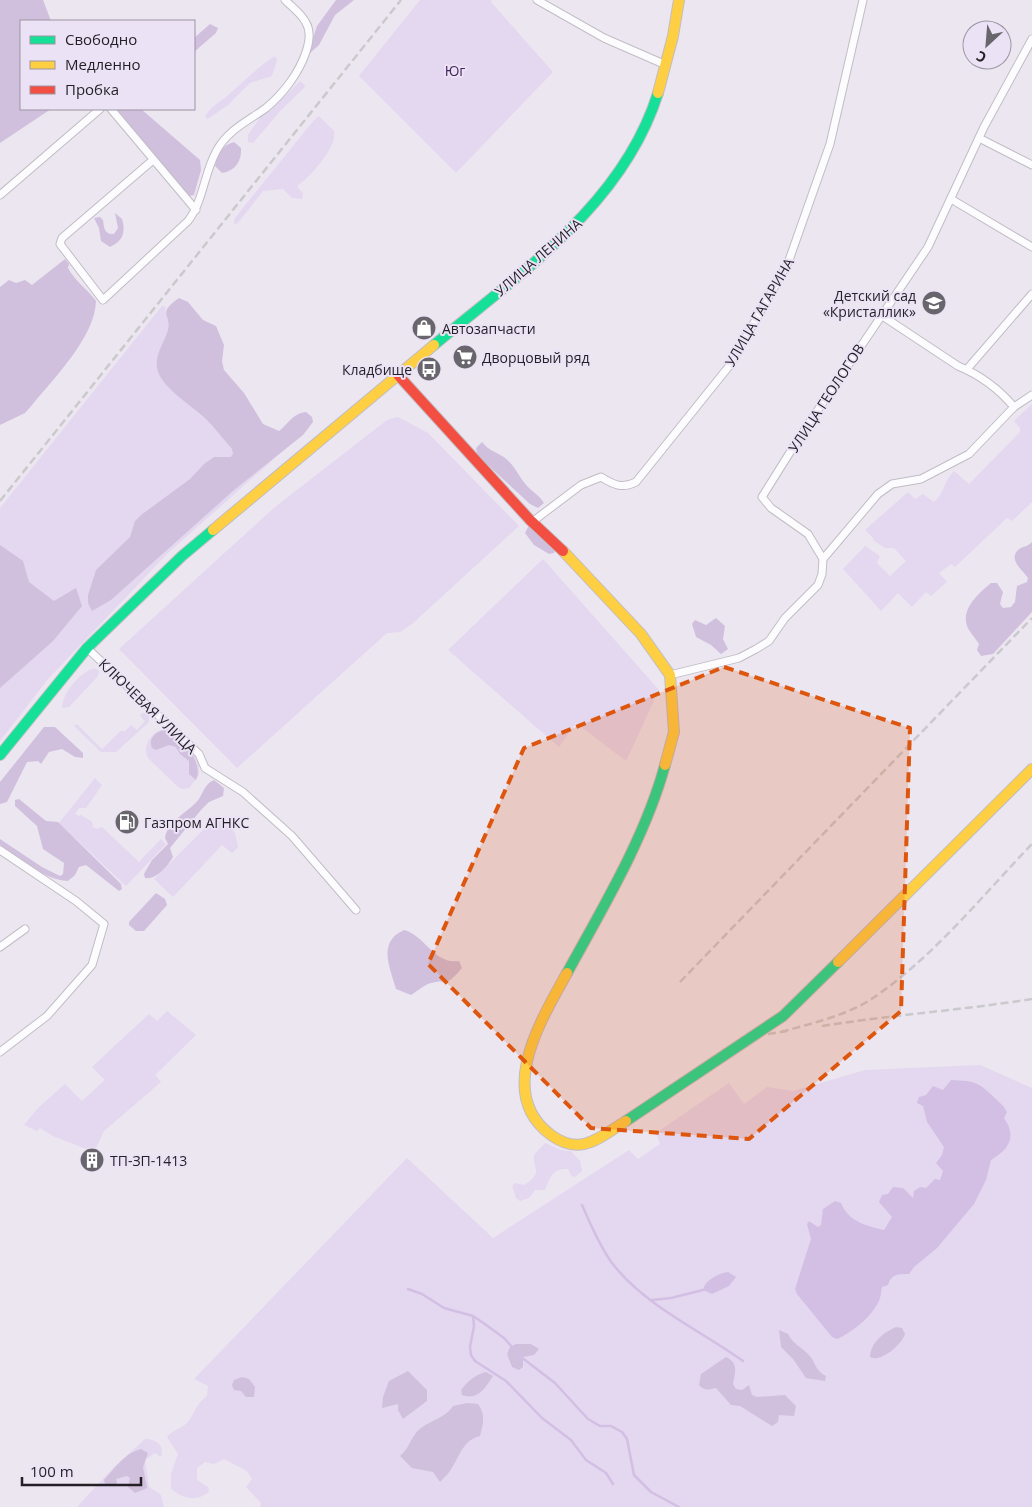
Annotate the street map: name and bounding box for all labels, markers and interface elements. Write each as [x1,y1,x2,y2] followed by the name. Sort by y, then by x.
[20,20,195,110] legend
[962,20,1012,70] north arrow
[65,29,137,49] text: Свободно
[973,47,989,68] text: С
[65,54,141,74] text: Медленно
[445,61,465,80] park label: Юг
[65,79,119,99] text: Пробка
[490,214,586,300] street label: УЛИЦА ЛЕНИНА
[720,254,798,370] street label: УЛИЦА ГАГАРИНА
[823,286,916,321] place label: Детский сад «Кристаллик»
[921,290,947,316] school or university icon: Детский сад «Кристаллик»
[411,315,437,341] shop icon: Автозапчасти
[442,319,536,338] place label: Автозапчасти
[784,340,868,456] street label: УЛИЦА ГЕОЛОГОВ
[452,344,478,370] supermarket icon: Дворцовый ряд
[482,348,589,367] place label: Дворцовый ряд
[416,356,442,382] bus stop icon: Кладбище
[342,360,412,379] place label: Кладбище
[95,654,201,758] street label: КЛЮЧЕВАЯ УЛИЦА
[114,809,140,835] fuel station icon: Газпром АГНКС
[144,813,249,832] place label: Газпром АГНКС
[79,1147,105,1173] building icon: ТП-ЗП-1413
[110,1151,187,1170] place label: ТП-ЗП-1413
[22,1454,141,1486] scale bar
[30,1461,74,1481] text: 100 m

